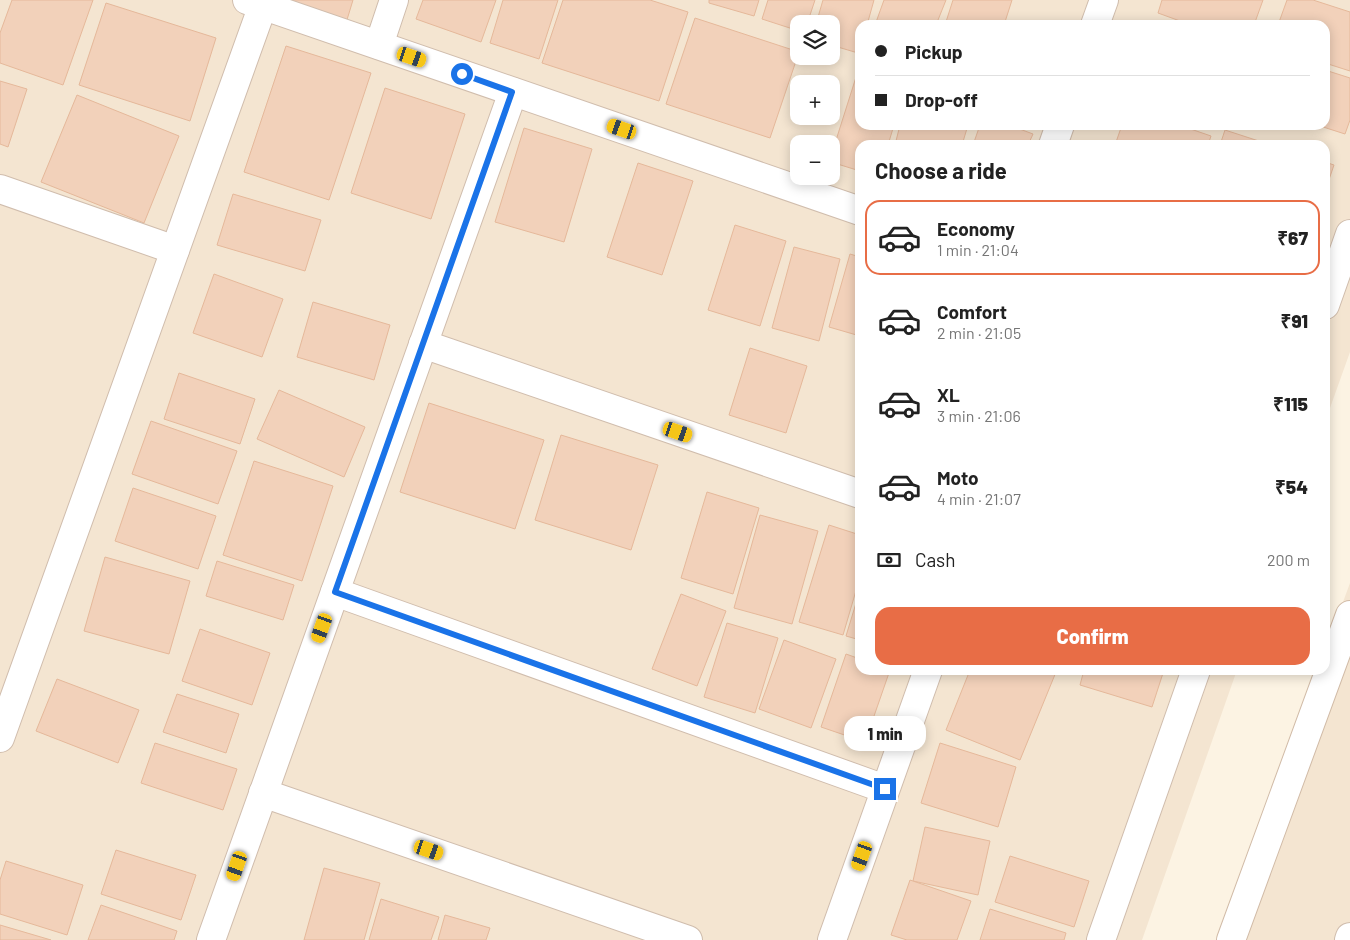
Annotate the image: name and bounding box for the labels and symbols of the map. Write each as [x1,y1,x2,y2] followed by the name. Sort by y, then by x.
[395,45,428,69] car
[451,63,473,85] route start
[605,117,638,141] car
[661,420,694,444] car
[309,611,334,645] car
[844,716,926,752] callout: 1 min
[874,778,896,800] route end
[412,838,445,862] car
[849,839,874,873] car
[225,849,248,883] car

